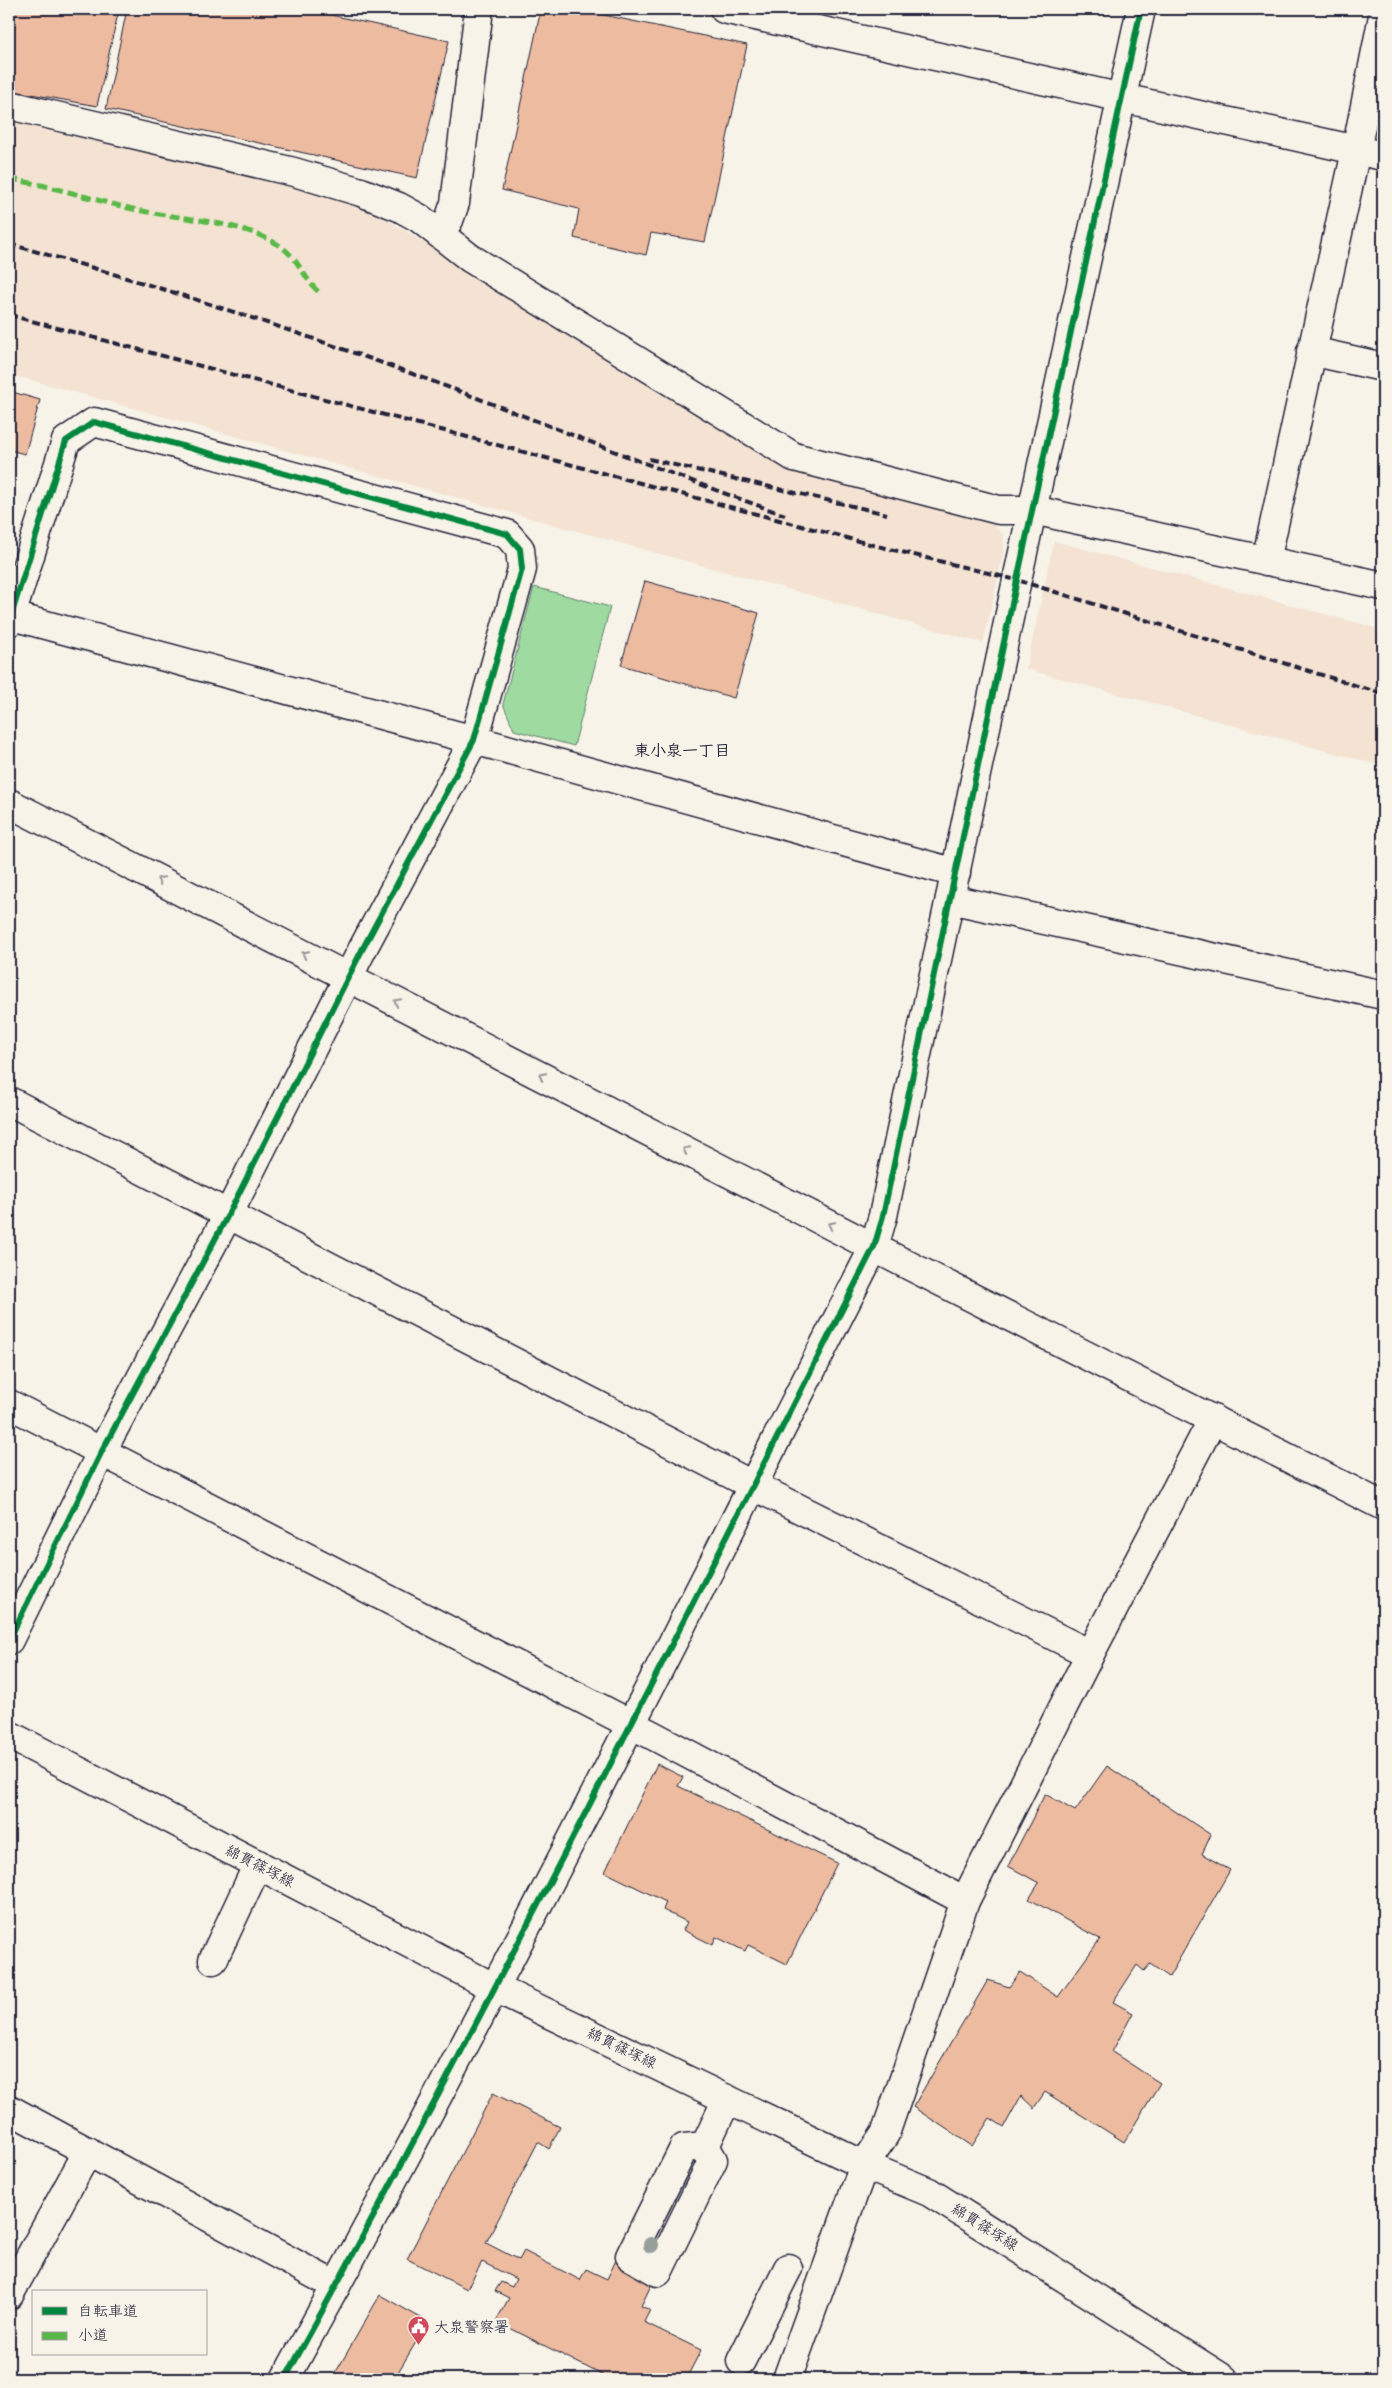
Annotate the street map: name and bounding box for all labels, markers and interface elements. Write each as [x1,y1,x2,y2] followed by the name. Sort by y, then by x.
[634,742,730,763] district label: 東小泉一丁目
[157,876,166,886] one-way arrow
[301,950,310,960] one-way arrow
[394,998,403,1008] one-way arrow
[538,1072,547,1082] one-way arrow
[683,1146,692,1156] one-way arrow
[827,1221,836,1231] one-way arrow
[222,1842,297,1893] street label: 綿貫篠塚線
[583,2024,659,2074] street label: 綿貫篠塚線
[947,2200,1021,2256] street label: 綿貫篠塚線
[32,2290,208,2356] legend
[78,2303,138,2322] text: 自転車道
[406,2315,430,2346] public building icon: 大泉警察署
[434,2319,509,2338] place label: 大泉警察署
[78,2328,108,2346] text: 小道

